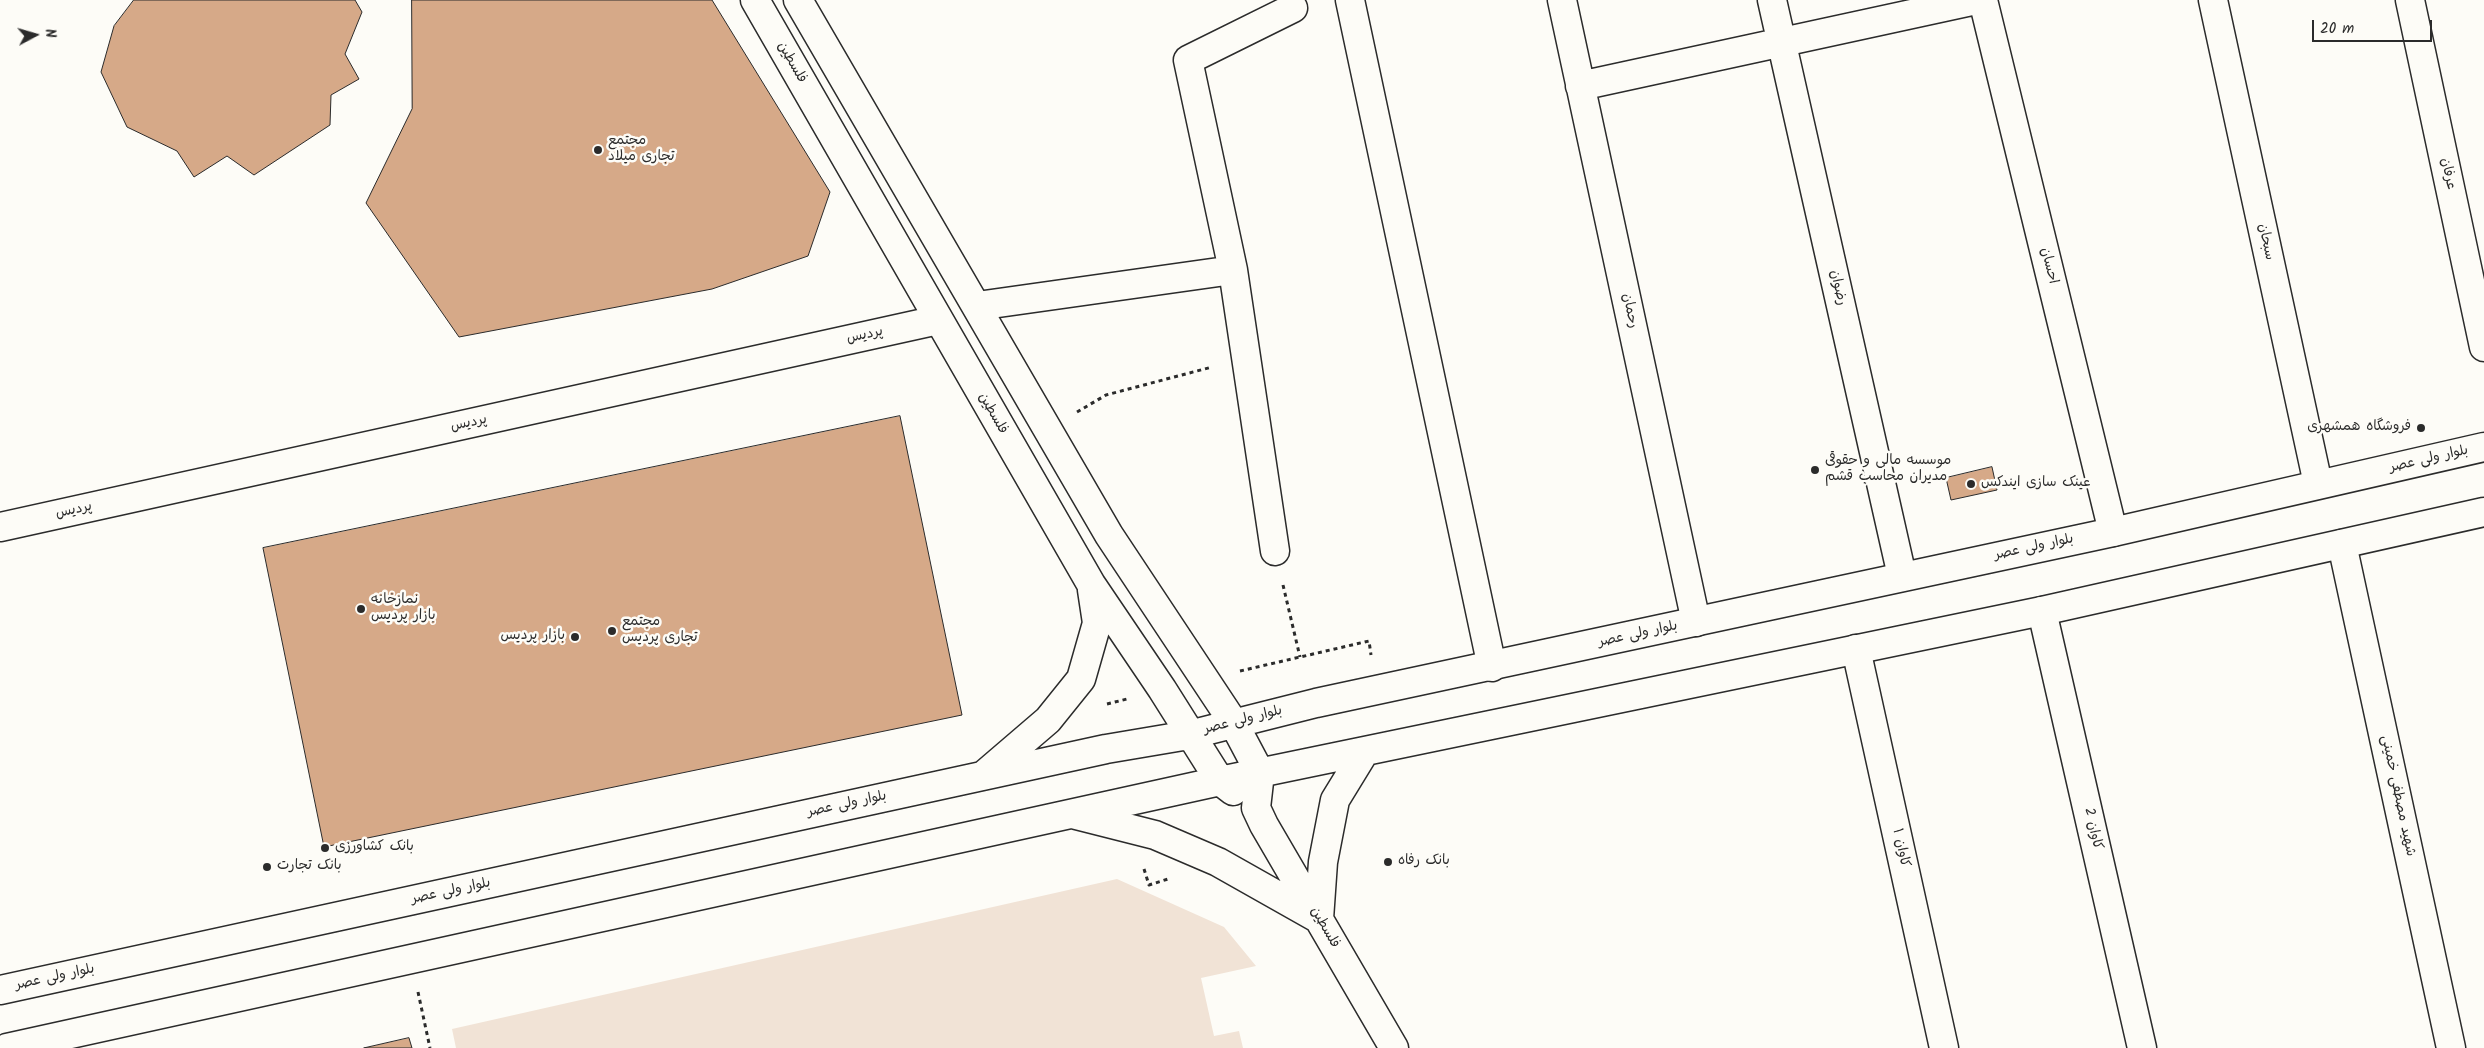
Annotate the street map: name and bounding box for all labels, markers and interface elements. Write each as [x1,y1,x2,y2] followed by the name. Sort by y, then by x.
[10,10,60,60] north arrow
[2314,10,2434,42] scale bar
[2320,17,2354,41] text: 20 m
[39,28,61,39] text: N
[772,39,810,87] street label: فلسطین
[608,134,674,166] place label: مجتمع تجاری میلاد
[592,144,604,156] marker: مجتمع تجاری میلاد
[2435,157,2459,191] street label: عرفان
[2253,222,2277,262] street label: سبحان
[2035,246,2061,286] street label: احسان
[1825,269,1849,307] street label: رضوان
[1617,292,1641,330] street label: رحمان
[845,324,885,348] street label: پردیس
[973,390,1011,438] street label: فلسطین
[449,412,489,436] street label: پردیس
[2307,420,2411,436] place label: فروشگاه همشهری
[2415,422,2427,434] marker: فروشگاه همشهری
[2388,443,2470,477] street label: بلوار ولی عصر
[1825,454,1951,487] place label: موسسه مالی و حقوقی مدیران محاسب قشم
[1809,464,1821,476] marker: موسسه مالی و حقوقی مدیران محاسب قشم
[1981,476,2091,492] place label: عینک سازی ایندکس
[1965,478,1977,490] marker: عینک سازی ایندکس
[54,499,94,523] street label: پردیس
[1993,531,2075,565] street label: بلوار ولی عصر
[371,593,435,626] place label: نمازخانه بازار پردیس
[355,603,367,615] marker: نمازخانه بازار پردیس
[622,615,698,648] place label: مجتمع تجاری پردیس
[1597,618,1679,652] street label: بلوار ولی عصر
[606,625,618,637] marker: مجتمع تجاری پردیس
[501,629,565,645] place label: بازار پردیس
[569,631,581,643] marker: بازار پردیس
[1202,703,1284,739] street label: بلوار ولی عصر
[2376,734,2418,858] street label: شهید مصطفی خمینی
[806,788,888,822] street label: بلوار ولی عصر
[2079,806,2105,852] street label: کاوان 2
[1888,827,1912,869] street label: کاوان ۱
[335,840,414,856] place label: بانک کشاورزی
[319,842,331,854] marker: بانک کشاورزی
[1398,854,1450,870] place label: بانک رفاه
[1382,856,1394,868] marker: بانک رفاه
[277,859,342,875] place label: بانک تجارت
[261,861,273,873] marker: بانک تجارت
[410,875,492,909] street label: بلوار ولی عصر
[1305,904,1343,952] street label: فلسطین
[14,961,96,995] street label: بلوار ولی عصر

